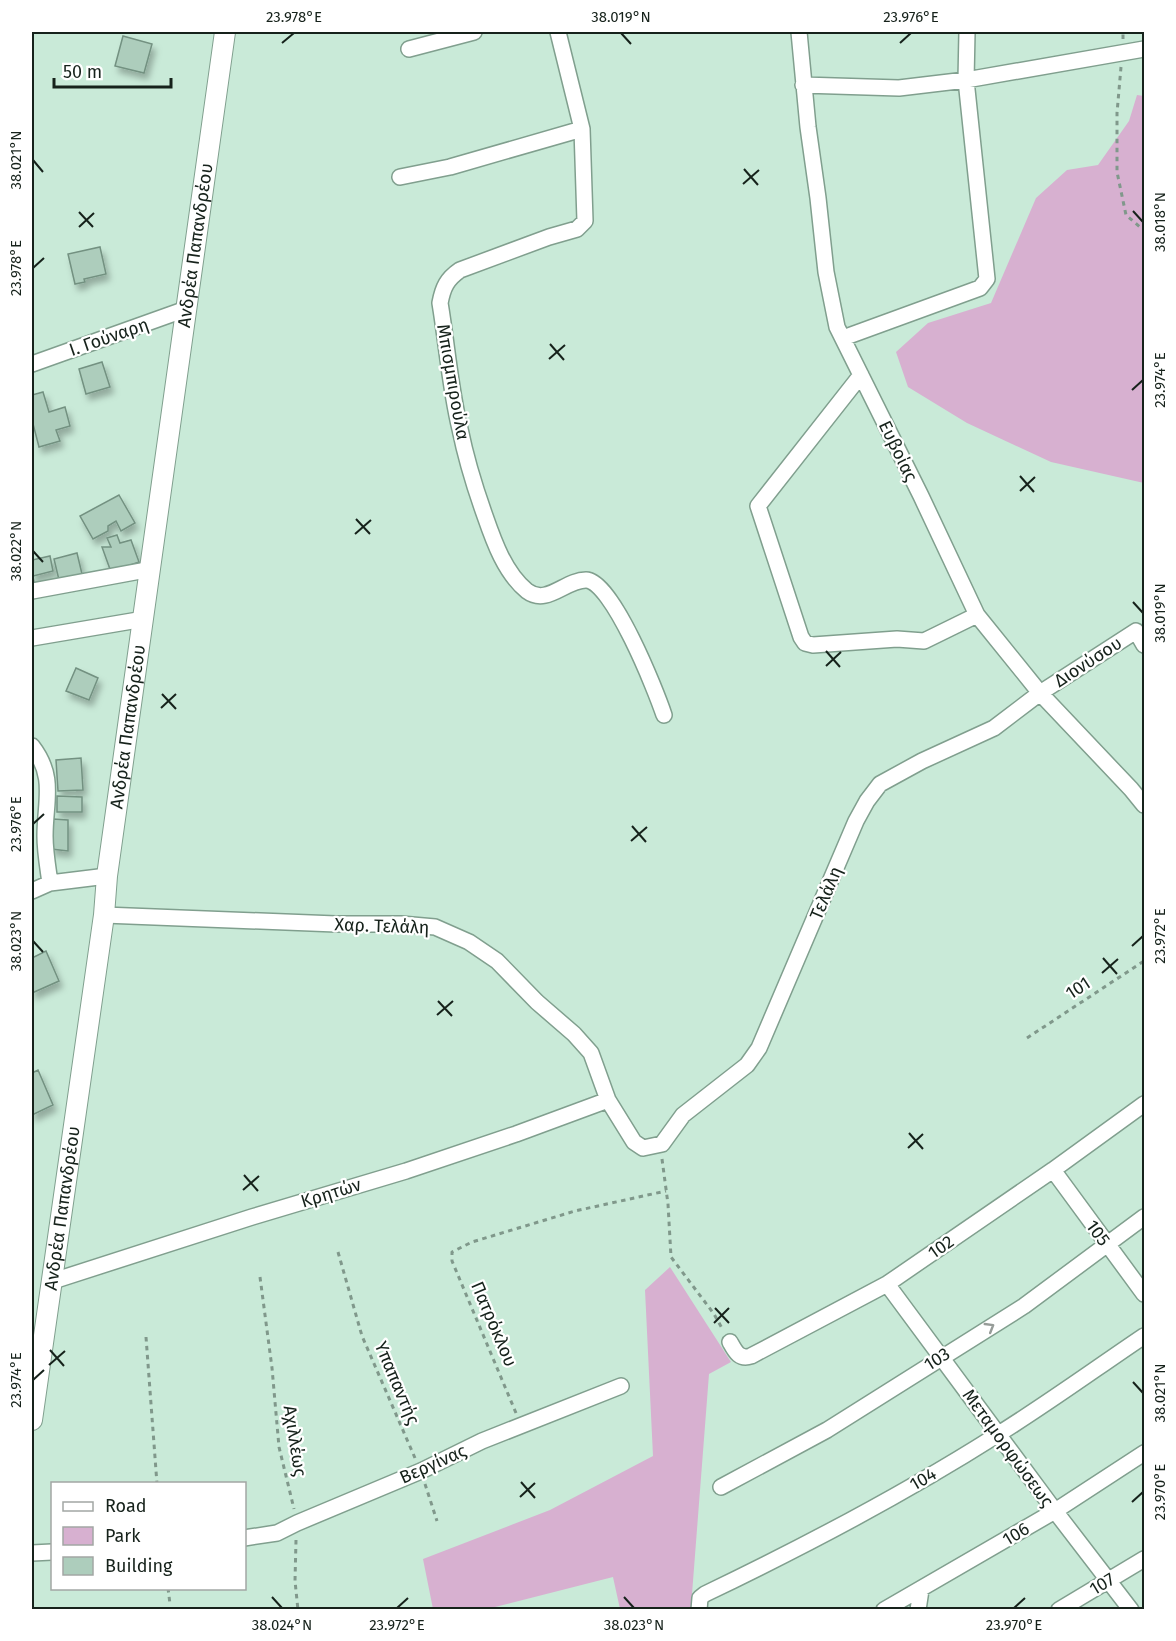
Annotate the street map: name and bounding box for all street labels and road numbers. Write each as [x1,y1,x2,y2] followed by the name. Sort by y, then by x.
[173,162,218,329] street label: Ανδρέα Παπανδρέου
[66,313,152,361] street label: Ι. Γούναρη
[432,322,474,442] street label: Μπισμπιρούλα
[874,417,922,486] street label: Ευβοίας
[1050,632,1126,692] street label: Διονύσου
[106,643,150,810] street label: Ανδρέα Παπανδρέου
[805,863,847,923] street label: Τελάλη
[334,913,430,939] street label: Χαρ. Τελάλη
[1061,972,1095,1004] street label: 101
[40,1125,85,1292] street label: Ανδρέα Παπανδρέου
[298,1173,364,1213] street label: Κρητών
[1081,1216,1115,1250] street label: 105
[924,1230,958,1264] street label: 102
[466,1278,522,1370] street label: Πατρόκλου
[370,1338,425,1428] street label: Υπαπαντής
[920,1343,954,1375] street label: 103
[958,1385,1059,1512] street label: Μεταμορφώσεως
[279,1404,312,1479] street label: Αχιλλέως
[396,1439,470,1488] street label: Βεργίνας
[906,1462,941,1495] street label: 104
[999,1518,1033,1550] street label: 106
[1085,1568,1119,1600] street label: 107

